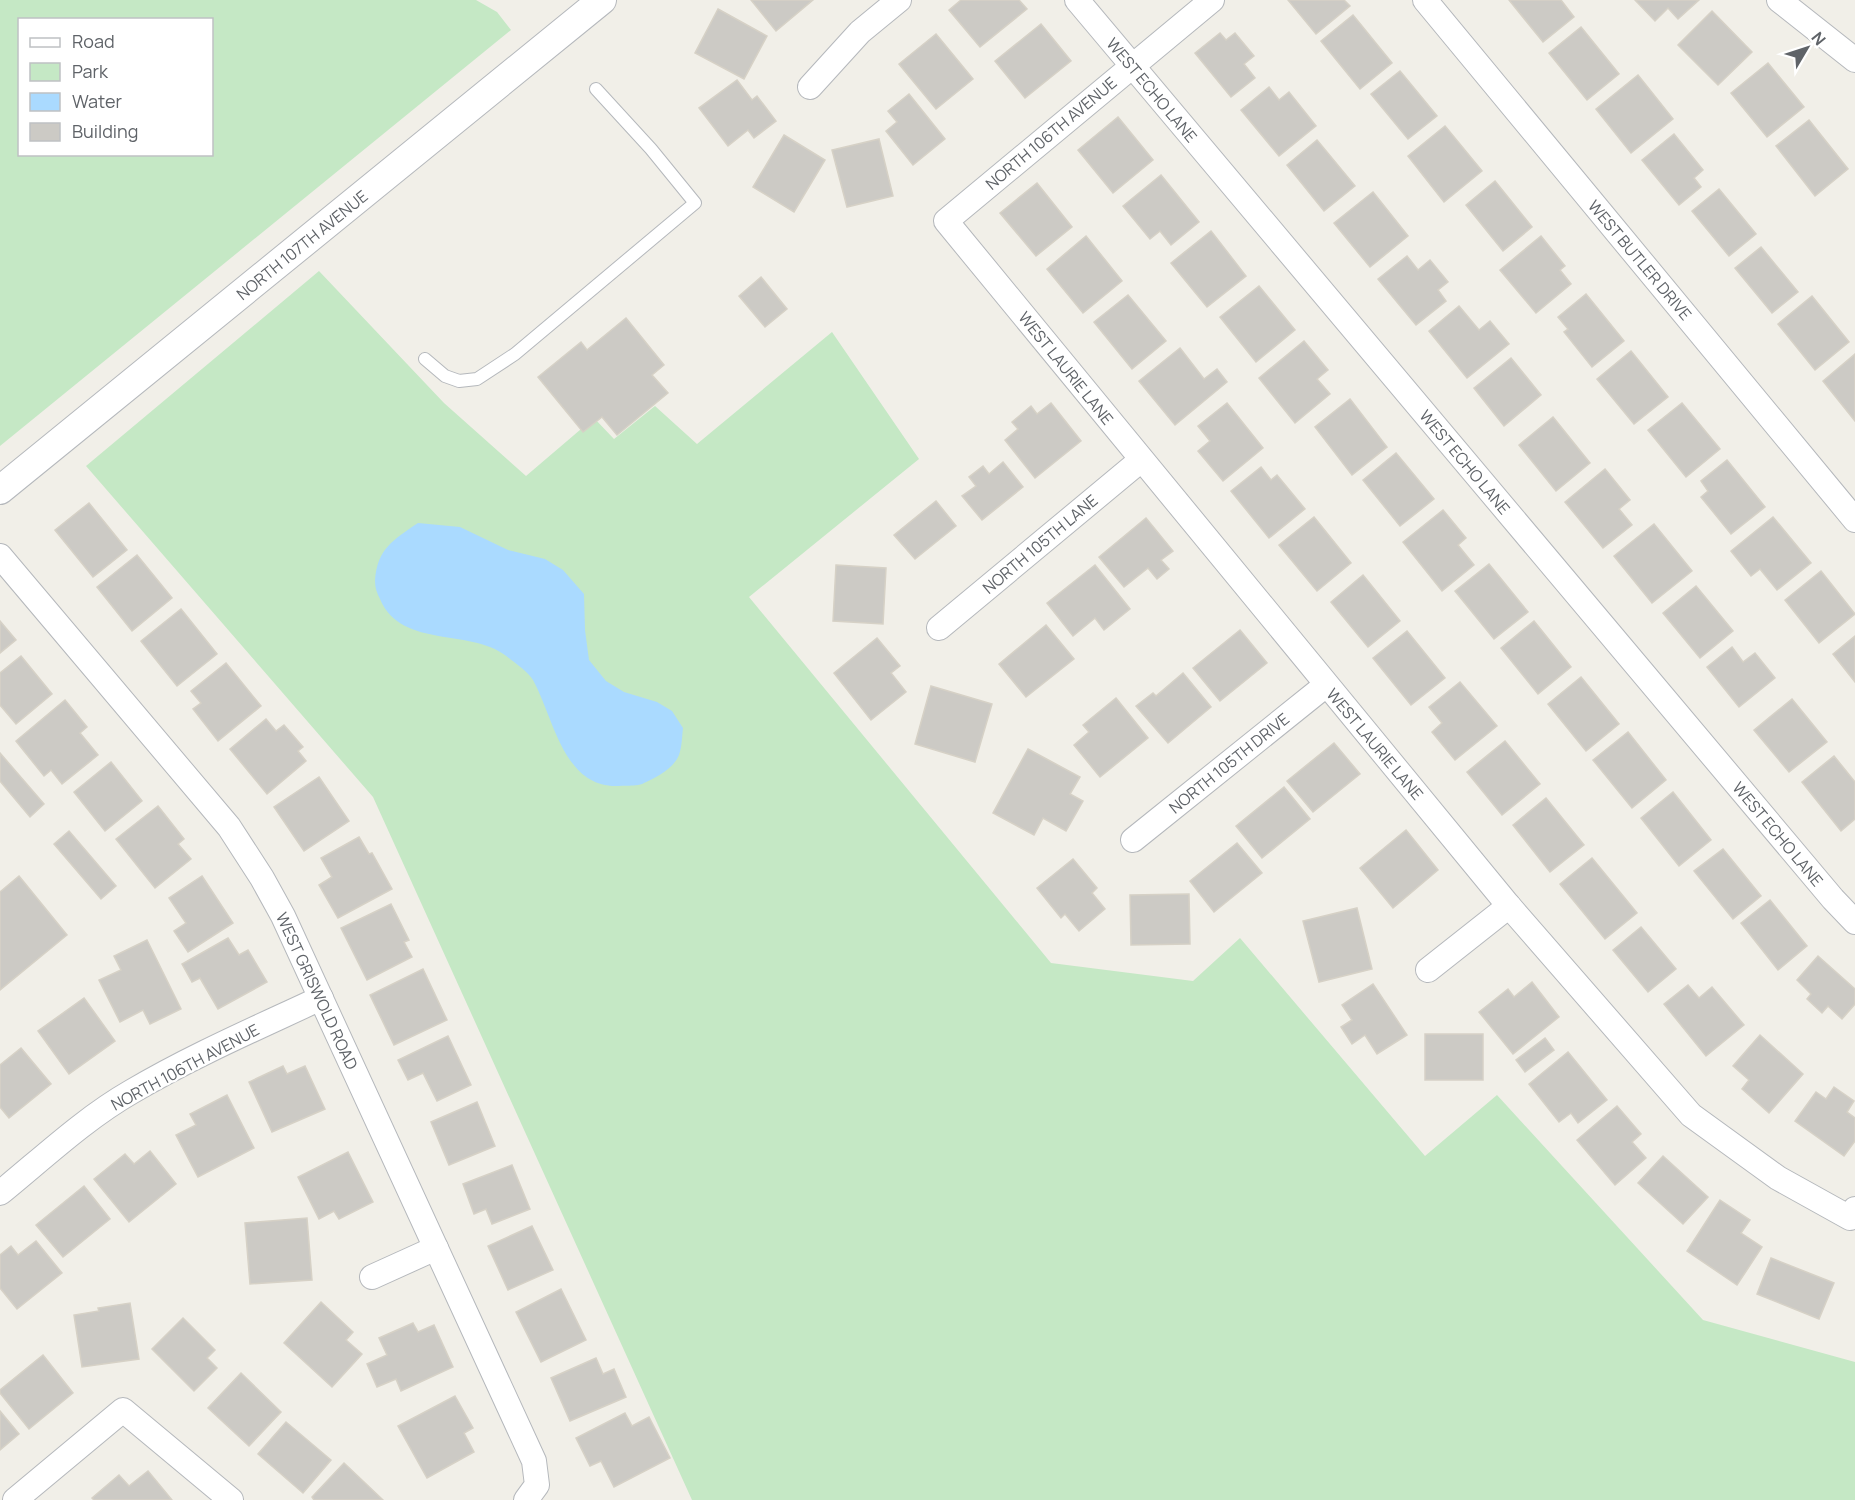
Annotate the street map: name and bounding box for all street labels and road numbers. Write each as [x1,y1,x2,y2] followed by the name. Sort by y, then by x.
[1102,33,1202,147] street label: WEST ECHO LANE
[981,72,1121,194] street label: NORTH 106TH AVENUE
[232,185,372,305] street label: NORTH 107TH AVENUE
[1583,195,1697,325] street label: WEST BUTLER DRIVE
[1014,307,1118,429] street label: WEST LAURIE LANE
[1415,405,1515,519] street label: WEST ECHO LANE
[978,489,1102,599] street label: NORTH 105TH LANE
[1322,683,1428,805] street label: WEST LAURIE LANE
[1164,708,1294,818] street label: NORTH 105TH DRIVE
[1728,777,1828,891] street label: WEST ECHO LANE
[271,909,363,1073] street label: WEST GRISWOLD ROAD
[107,1019,263,1115] street label: NORTH 106TH AVENUE

